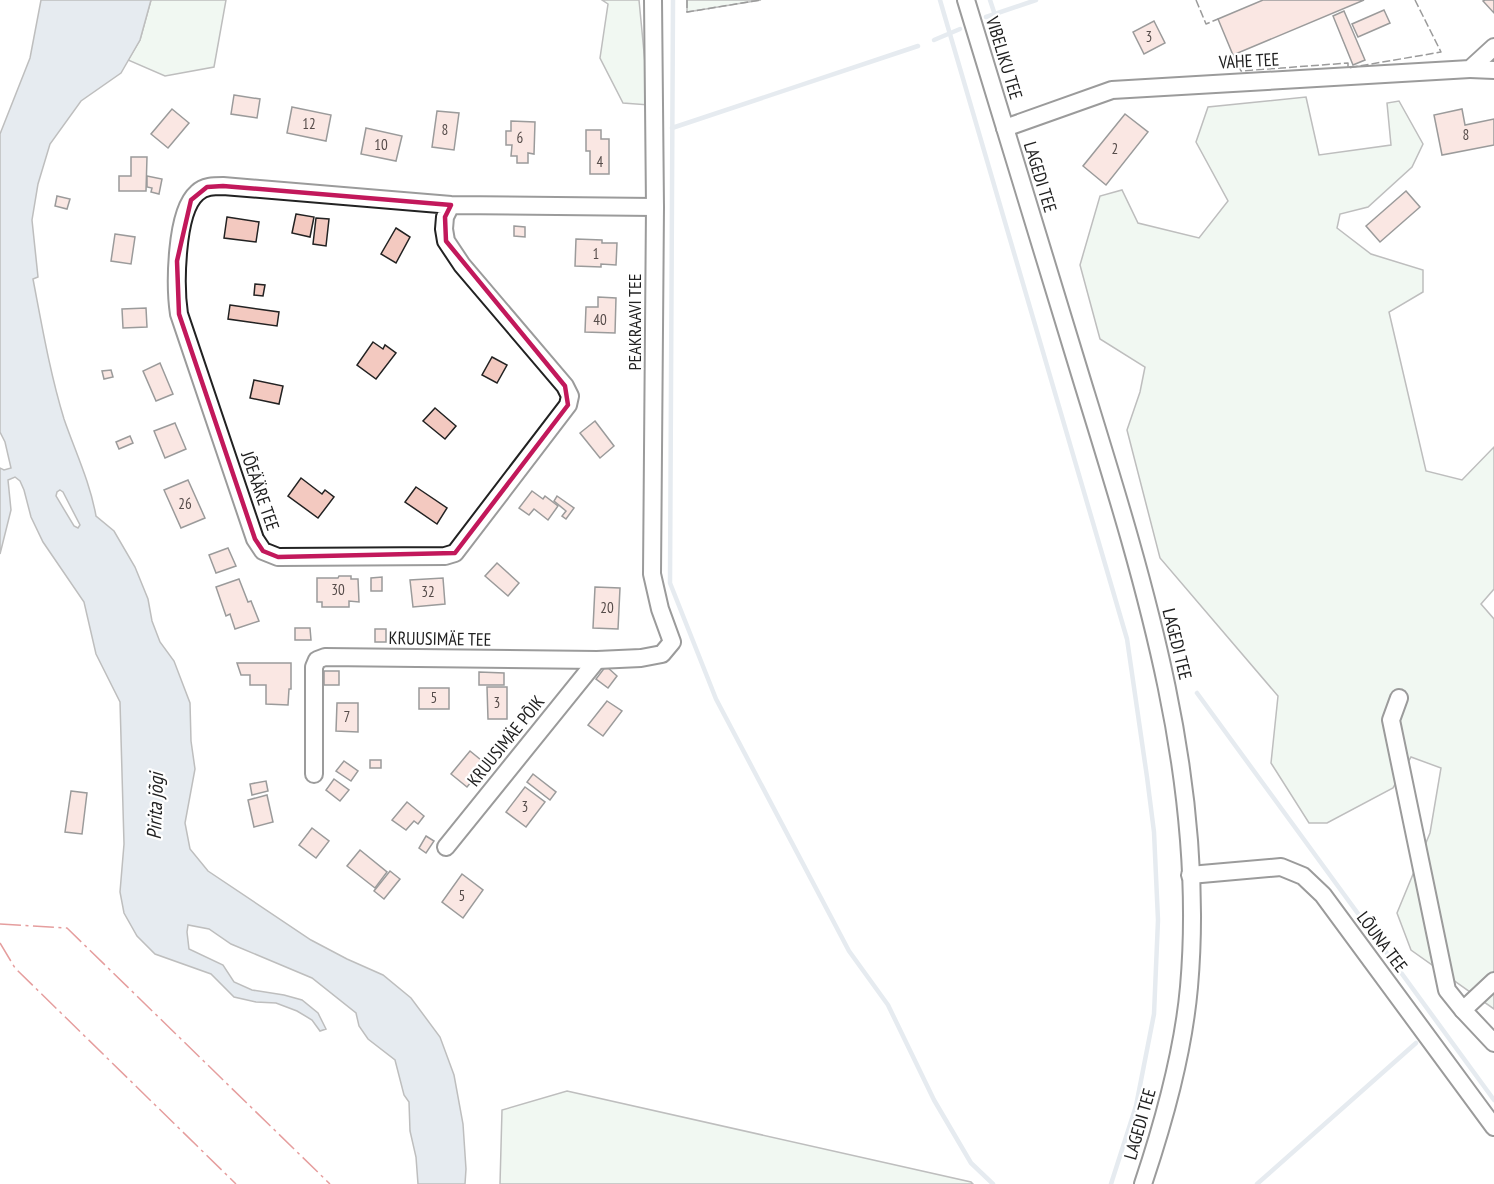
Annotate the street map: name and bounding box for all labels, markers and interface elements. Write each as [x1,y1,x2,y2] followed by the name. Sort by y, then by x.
[981,13,1028,102] street label: VIBELIKU TEE
[1146,27,1152,46] house number: 3
[1217,47,1280,74] street label: VAHE TEE
[302,114,316,133] house number: 12
[442,120,448,139] house number: 8
[1463,125,1469,144] house number: 8
[517,128,524,147] house number: 6
[374,135,388,154] house number: 10
[1019,139,1062,215] street label: LAGEDI TEE
[1112,139,1118,158] house number: 2
[597,152,604,171] house number: 4
[593,244,599,263] house number: 1
[623,273,646,371] street label: PEAKRAAVI TEE
[593,310,607,329] house number: 40
[236,447,285,533] street label: JÕEÄÄRE TEE
[178,494,192,513] house number: 26
[331,580,345,599] house number: 30
[421,582,435,601] house number: 32
[600,598,614,617] house number: 20
[1158,606,1197,682] street label: LAGEDI TEE
[388,626,492,651] street label: KRUUSIMÄE TEE
[431,688,437,707] house number: 5
[462,690,549,791] street label: KRUUSIMÄE PÕIK
[494,693,500,712] house number: 3
[344,707,350,726] house number: 7
[141,769,169,840] water label: Pirita jõgi
[522,797,528,816] house number: 3
[459,886,465,905] house number: 5
[1352,907,1413,977] street label: LÕUNA TEE
[1118,1086,1161,1162] street label: LAGEDI TEE

